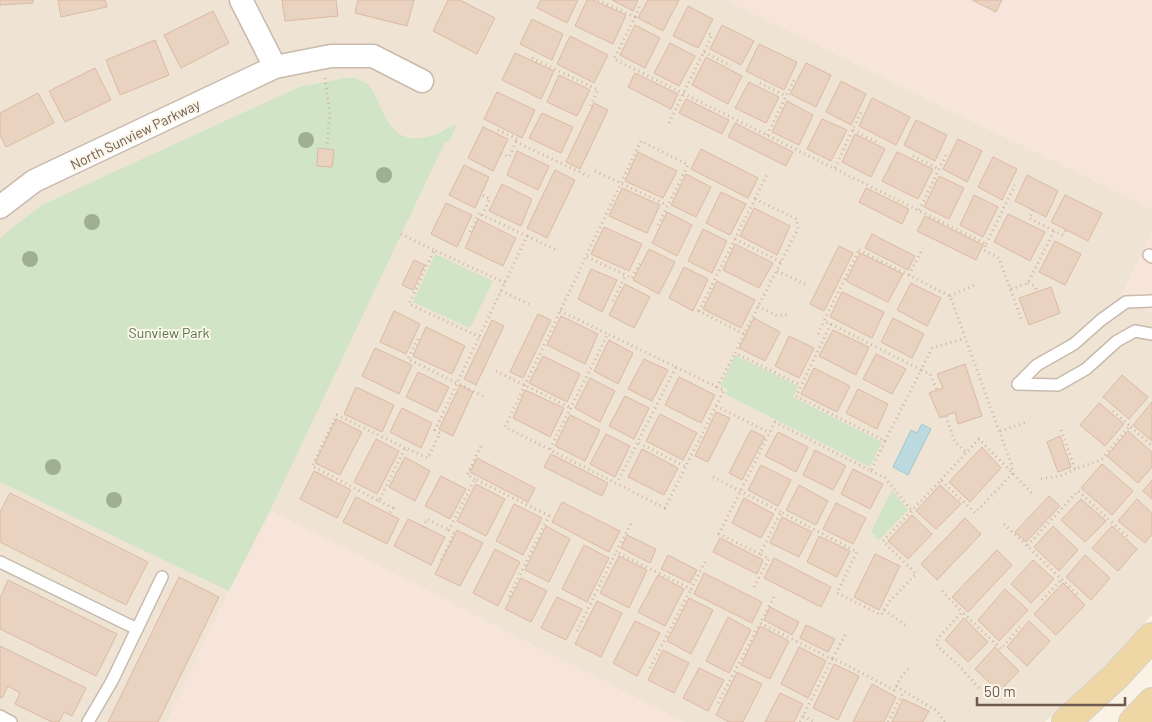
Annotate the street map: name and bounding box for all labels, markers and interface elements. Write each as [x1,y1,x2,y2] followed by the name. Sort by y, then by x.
[67,95,203,173] street label: North Sunview Parkway
[128,324,210,341] park label: Sunview Park
[977,674,1124,706] scale bar
[984,682,1016,700] text: 50 m

